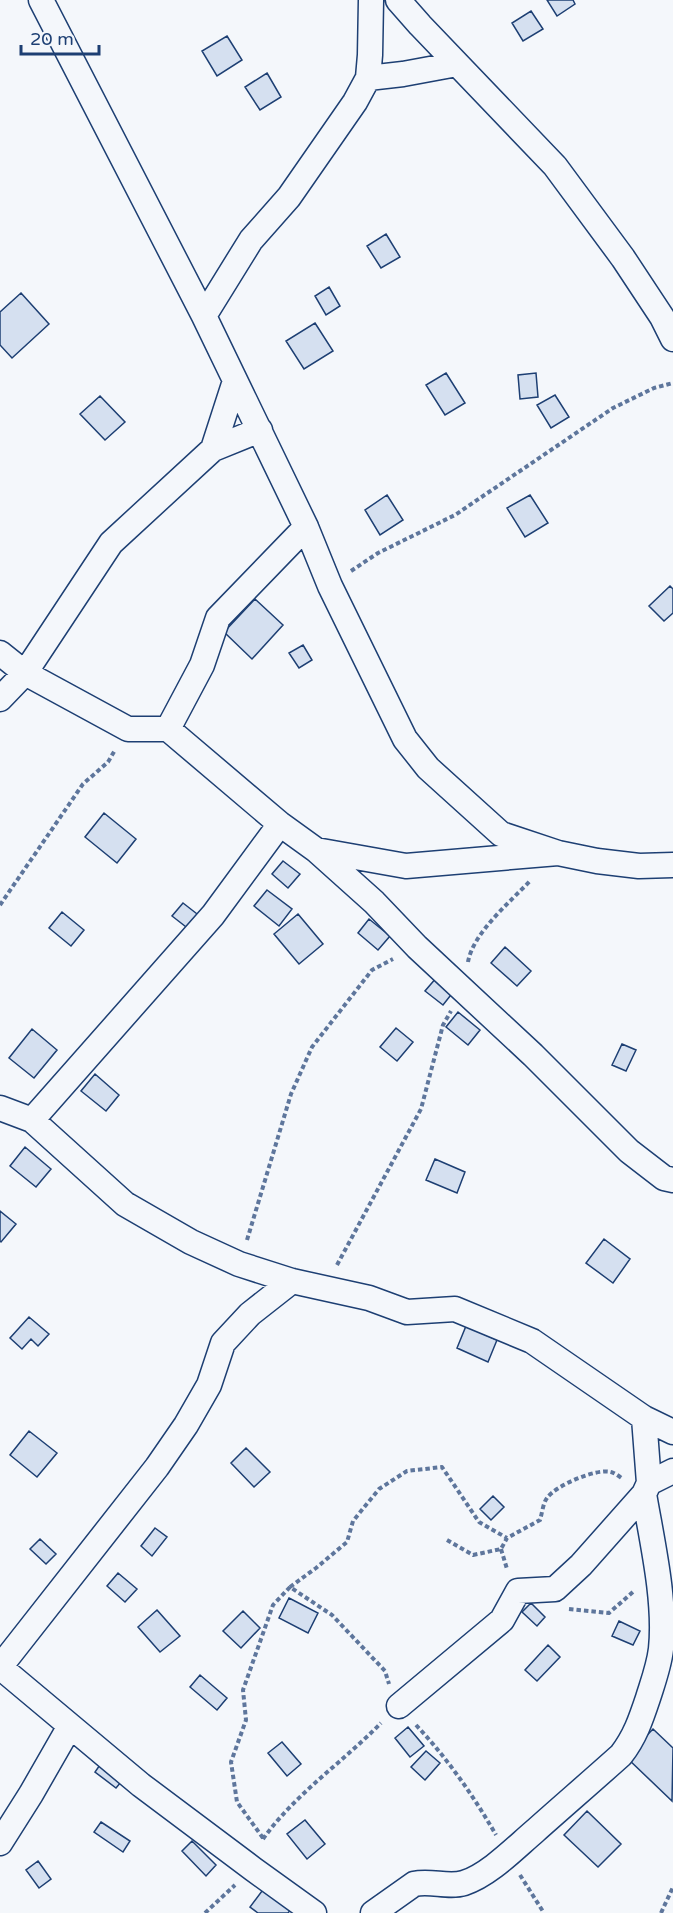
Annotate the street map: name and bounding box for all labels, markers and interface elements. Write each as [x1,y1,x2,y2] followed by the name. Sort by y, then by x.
[21,18,99,56] scale bar
[30,28,74,50] text: 20 m

